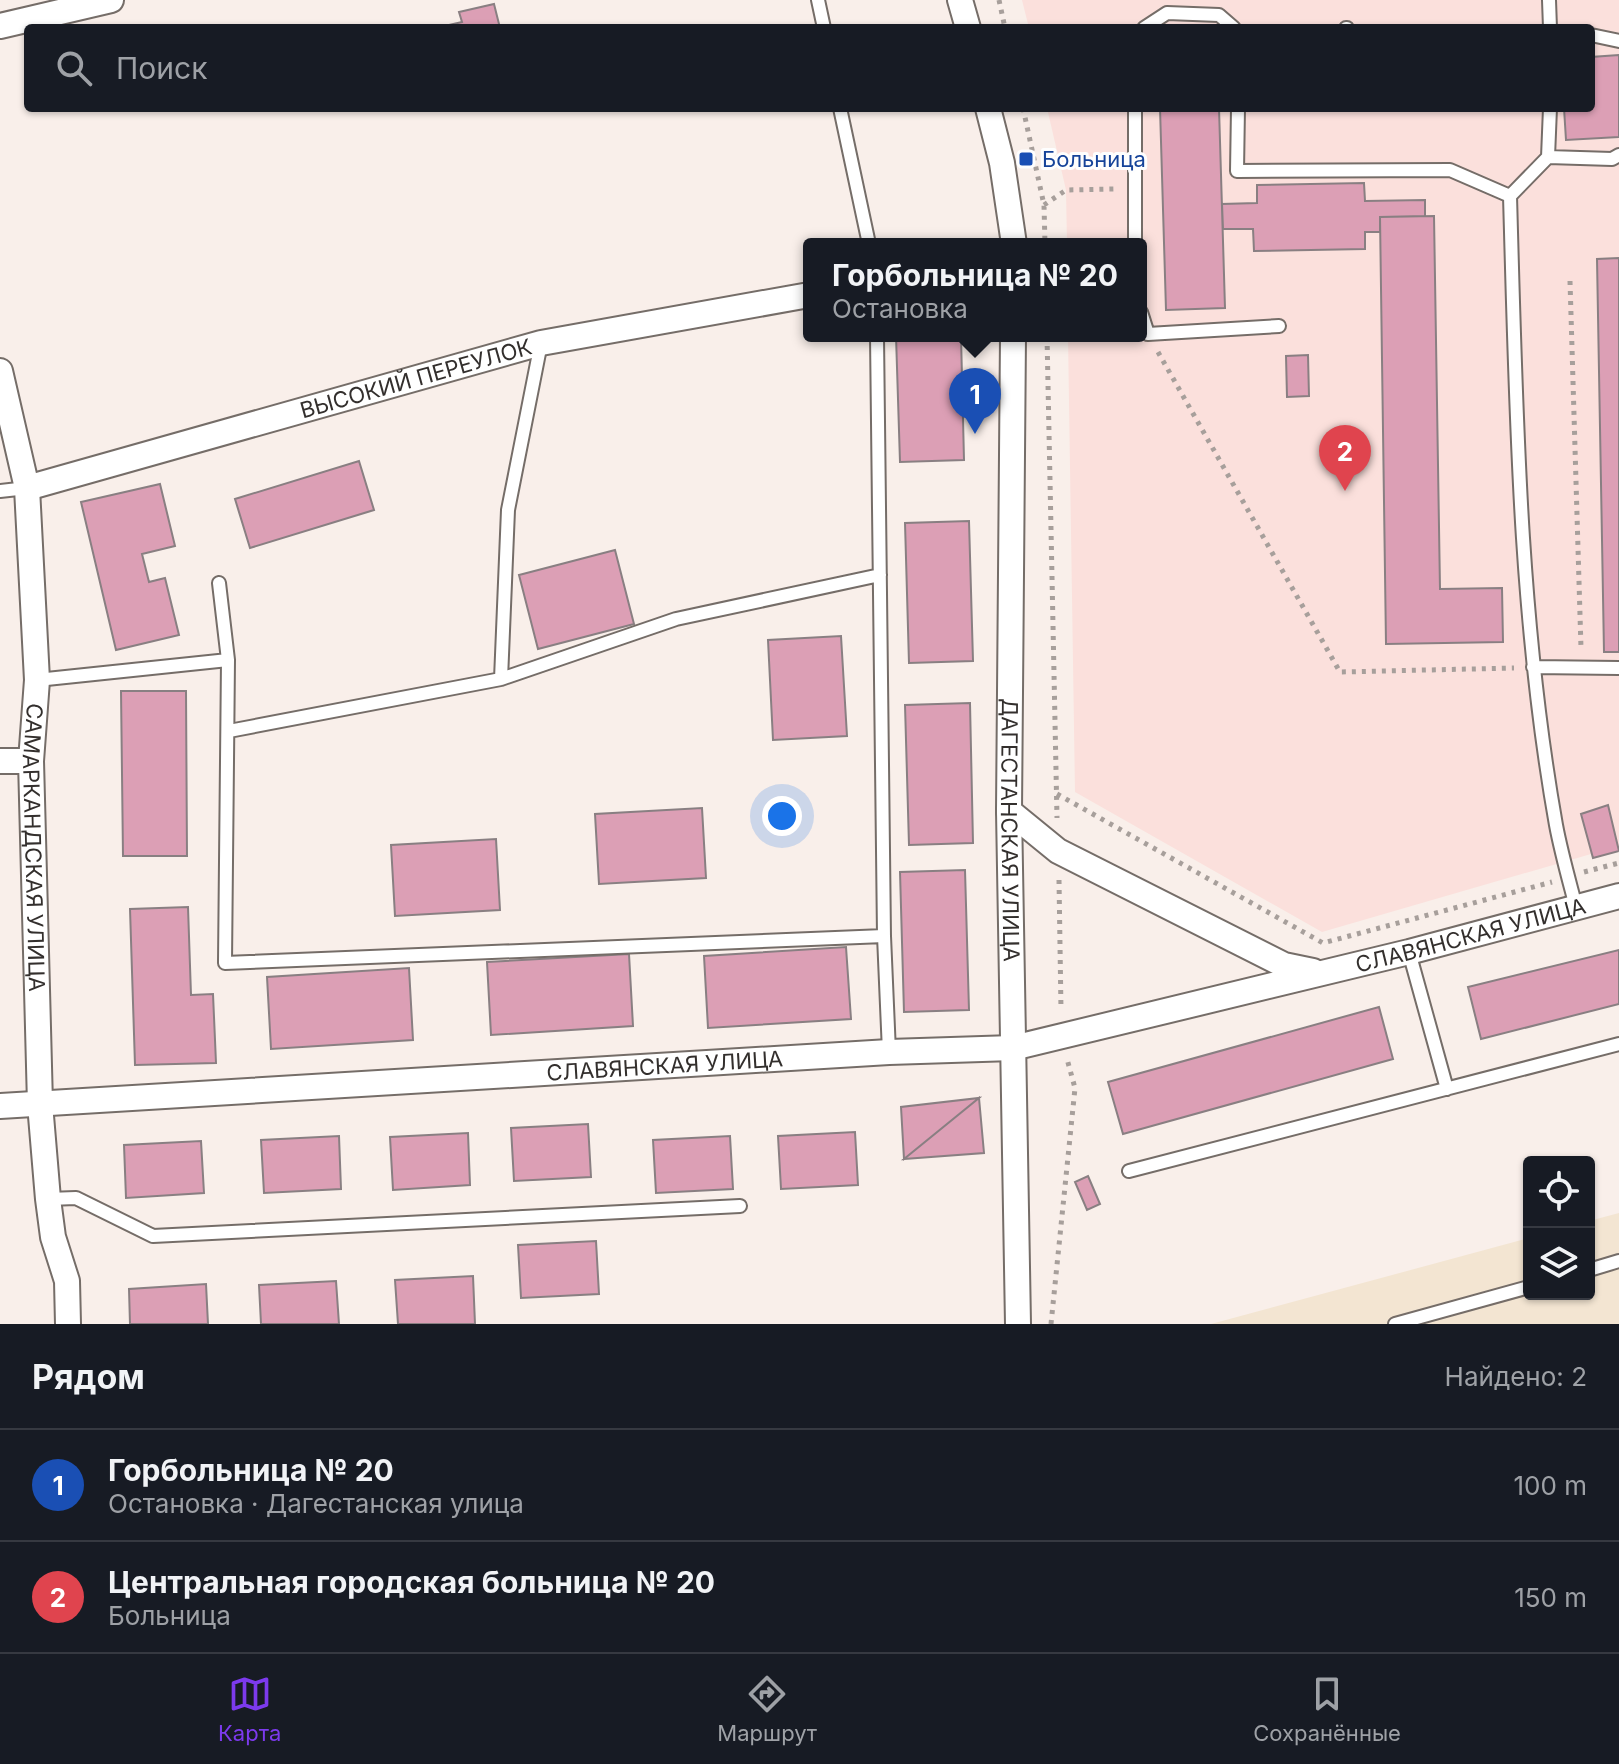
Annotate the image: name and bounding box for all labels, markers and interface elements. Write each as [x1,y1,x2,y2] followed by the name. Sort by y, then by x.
[24,24,1595,112] search box
[52,46,96,90] icon: search
[116,50,207,86] text: Поиск
[1042,146,1146,172] place label: Больница
[1017,150,1035,168] marker: Больница
[803,238,1147,342] popup
[832,257,1118,293] text: Горбольница № 20
[832,293,968,324] text: Остановка
[297,333,535,423] street label: ВЫСОКИЙ ПЕРЕУЛОК
[949,368,1001,434] pin: 1
[1319,425,1371,491] pin: 2
[996,698,1025,962] street label: ДАГЕСТАНСКАЯ УЛИЦА
[18,702,50,992] street label: САМАРКАНДСКАЯ УЛИЦА
[762,796,802,836] your location
[1353,892,1589,978] street label: СЛАВЯНСКАЯ УЛИЦА
[546,1045,784,1086] street label: СЛАВЯНСКАЯ УЛИЦА
[1523,1156,1595,1300] map controls
[1523,1156,1595,1228] button: locate
[1523,1228,1595,1300] button: layers
[32,1356,145,1397] text: Рядом
[1445,1361,1587,1392] text: Найдено: 2
[108,1452,394,1488] text: Горбольница № 20
[52,1470,64,1501] text: 1
[1514,1470,1587,1501] text: 100 m
[108,1488,524,1519] text: Остановка · Дагестанская улица
[108,1564,715,1600] text: Центральная городская больница № 20
[50,1582,66,1613] text: 2
[1514,1582,1587,1613] text: 150 m
[108,1600,231,1631] text: Больница
[218,1672,281,1746] tab: Карта
[717,1672,817,1746] tab: Маршрут
[1253,1672,1401,1746] tab: Сохранённые

